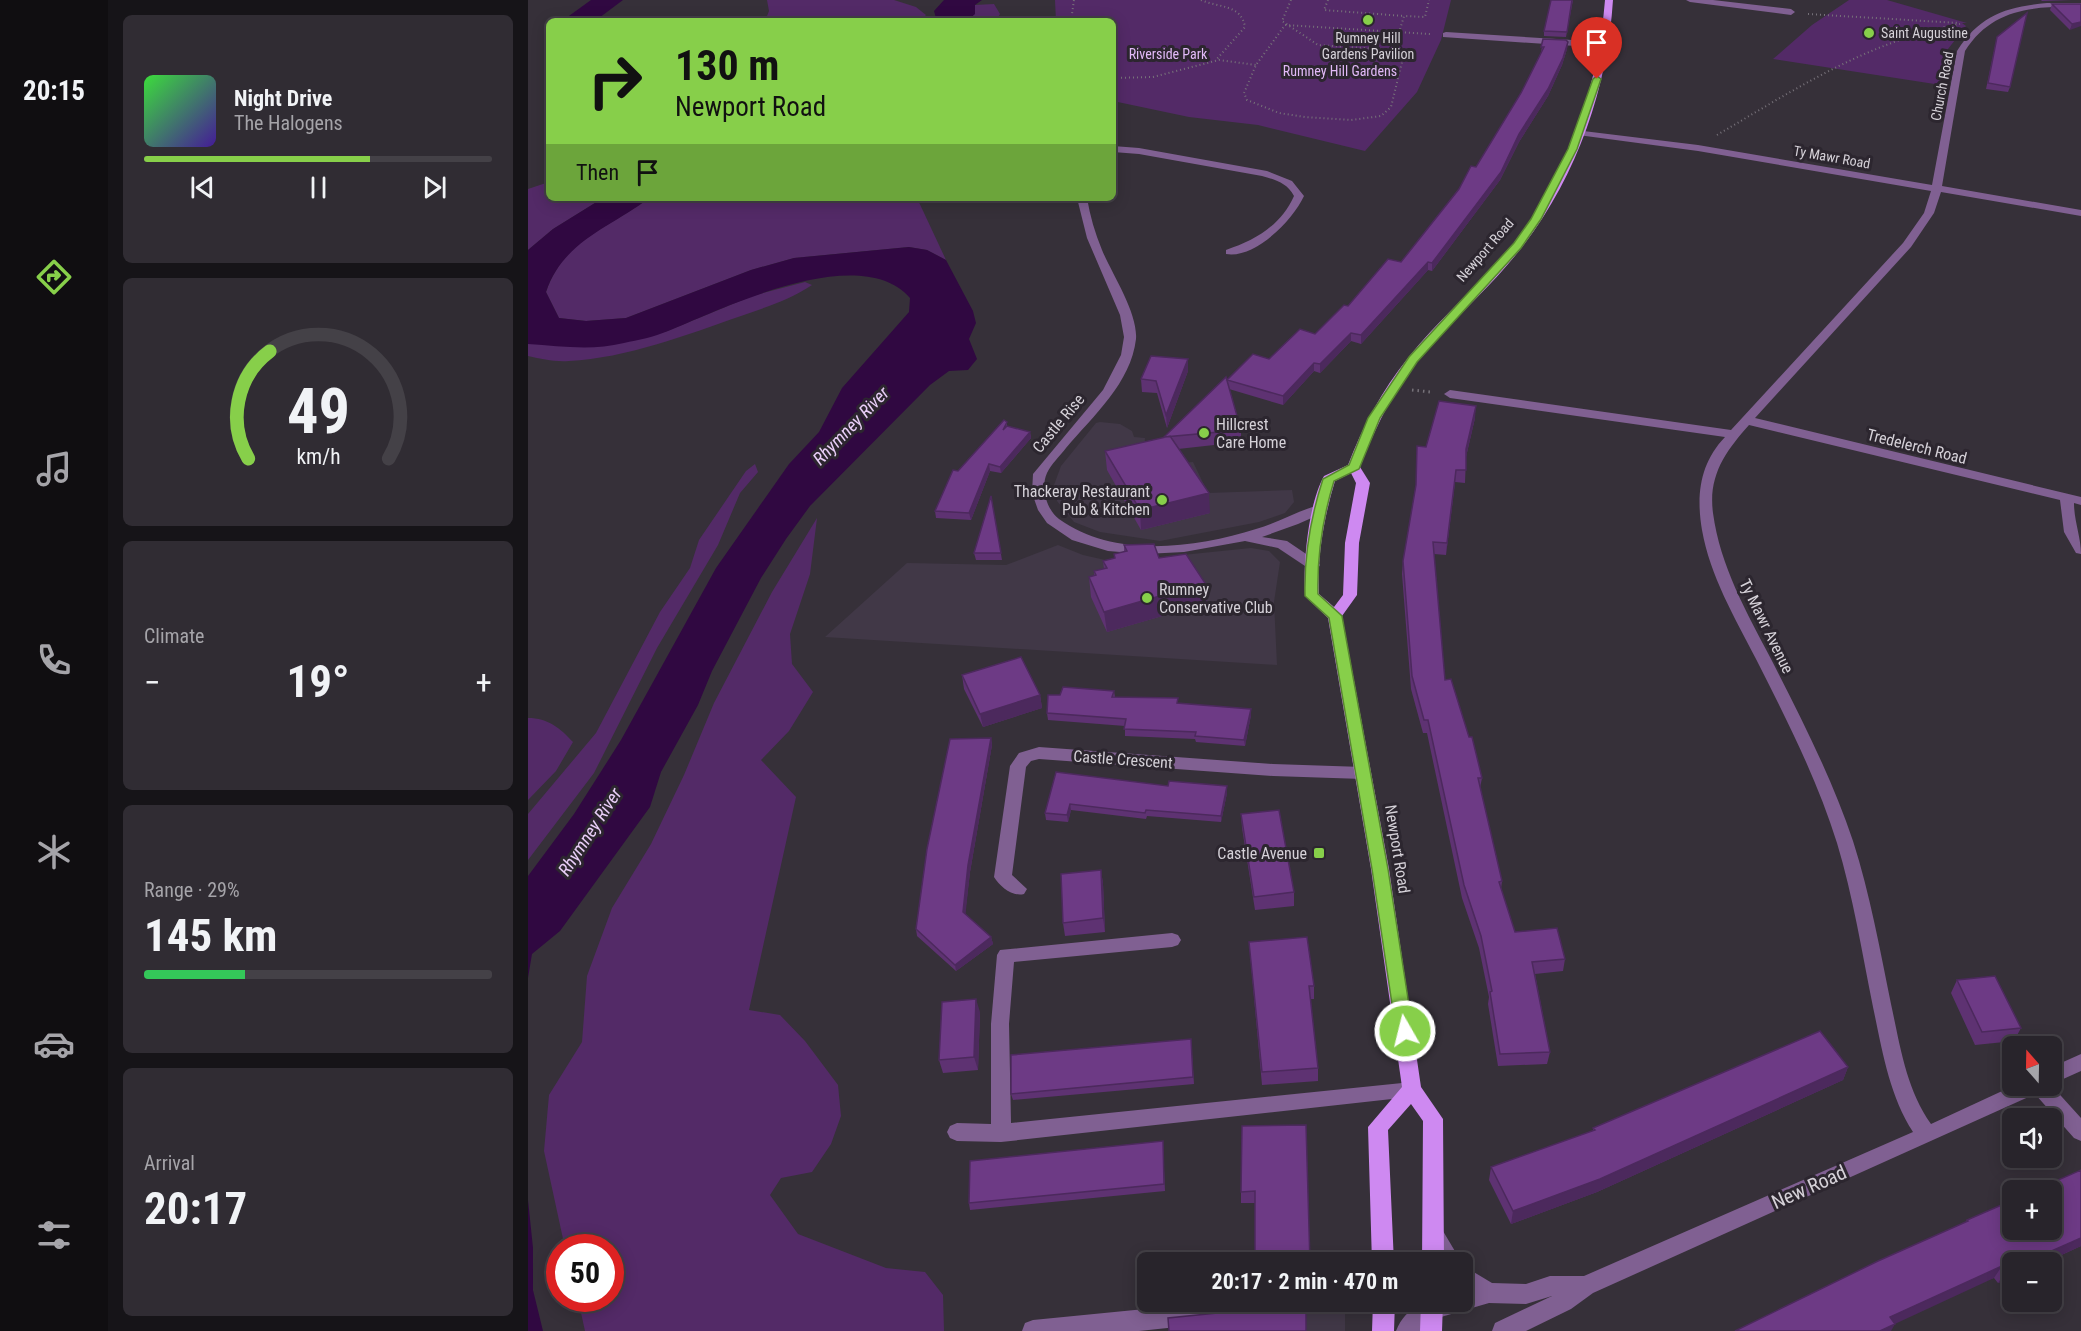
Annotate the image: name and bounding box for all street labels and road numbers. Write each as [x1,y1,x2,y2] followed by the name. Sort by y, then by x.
[1927,50,1957,122] street label: Church Road
[1792,142,1872,172] street label: Ty Mawr Road
[1453,215,1517,285] street label: Newport Road
[1028,390,1088,456] street label: Castle Rise
[1865,425,1969,468] street label: Tredelerch Road
[1735,576,1798,677] street label: Ty Mawr Avenue
[1073,747,1174,772] street label: Castle Crescent
[1381,803,1414,895] street label: Newport Road
[1768,1160,1850,1214] street label: New Road

